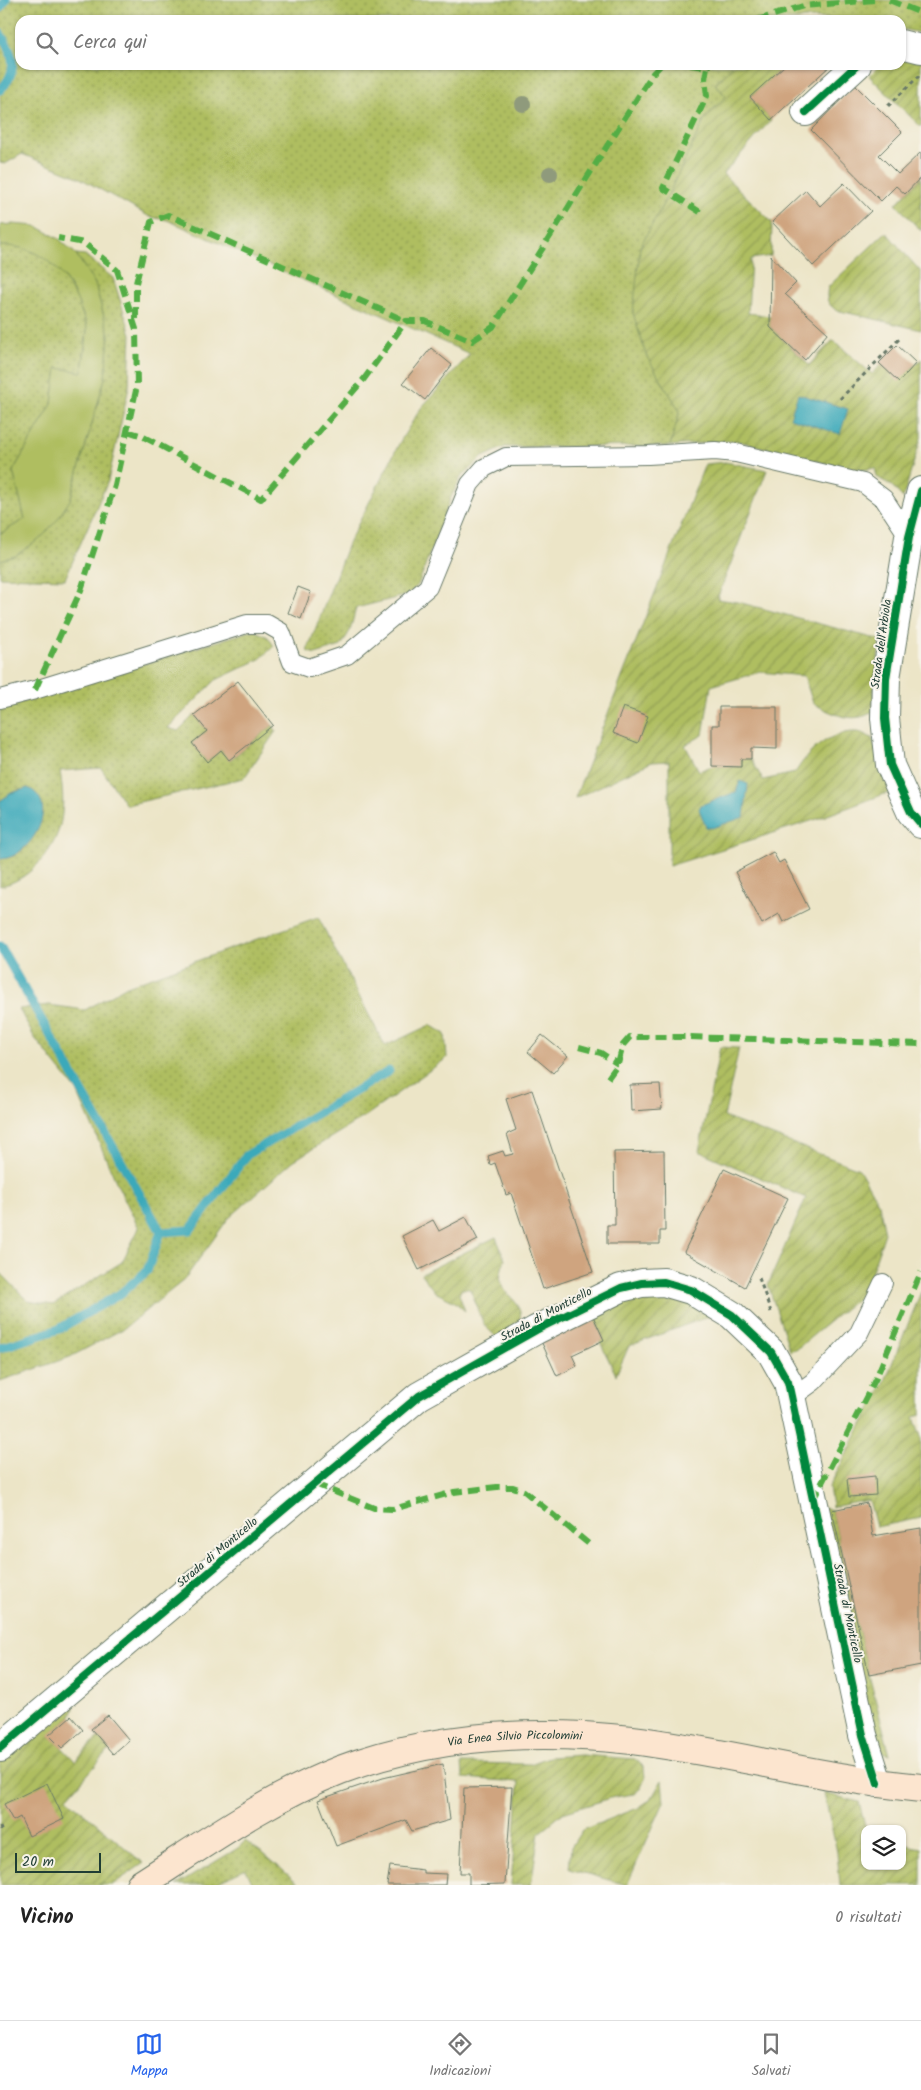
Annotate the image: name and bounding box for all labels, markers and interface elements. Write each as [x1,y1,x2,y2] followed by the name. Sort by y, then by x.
[15,15,906,70] search box
[73,28,147,58] text: Cerca qui
[33,29,61,57] icon: search
[866,598,897,690] street label: Strada dell'Arbiola
[497,1282,596,1347] street label: Strada di Monticello
[172,1512,262,1592] street label: Strada di Monticello
[828,1561,867,1665] street label: Strada di Monticello
[446,1726,584,1752] street label: Via Enea Silvio Piccolomini
[861,1825,906,1870] map controls
[861,1825,906,1870] button: layers
[15,1850,101,1873] scale bar
[22,1851,54,1873] text: 20 m
[20,1901,74,1934] text: Vicino
[835,1905,901,1930] text: 0 risultati
[131,2030,168,2082] tab: Mappa
[429,2030,491,2082] tab: Indicazioni
[752,2030,790,2082] tab: Salvati

